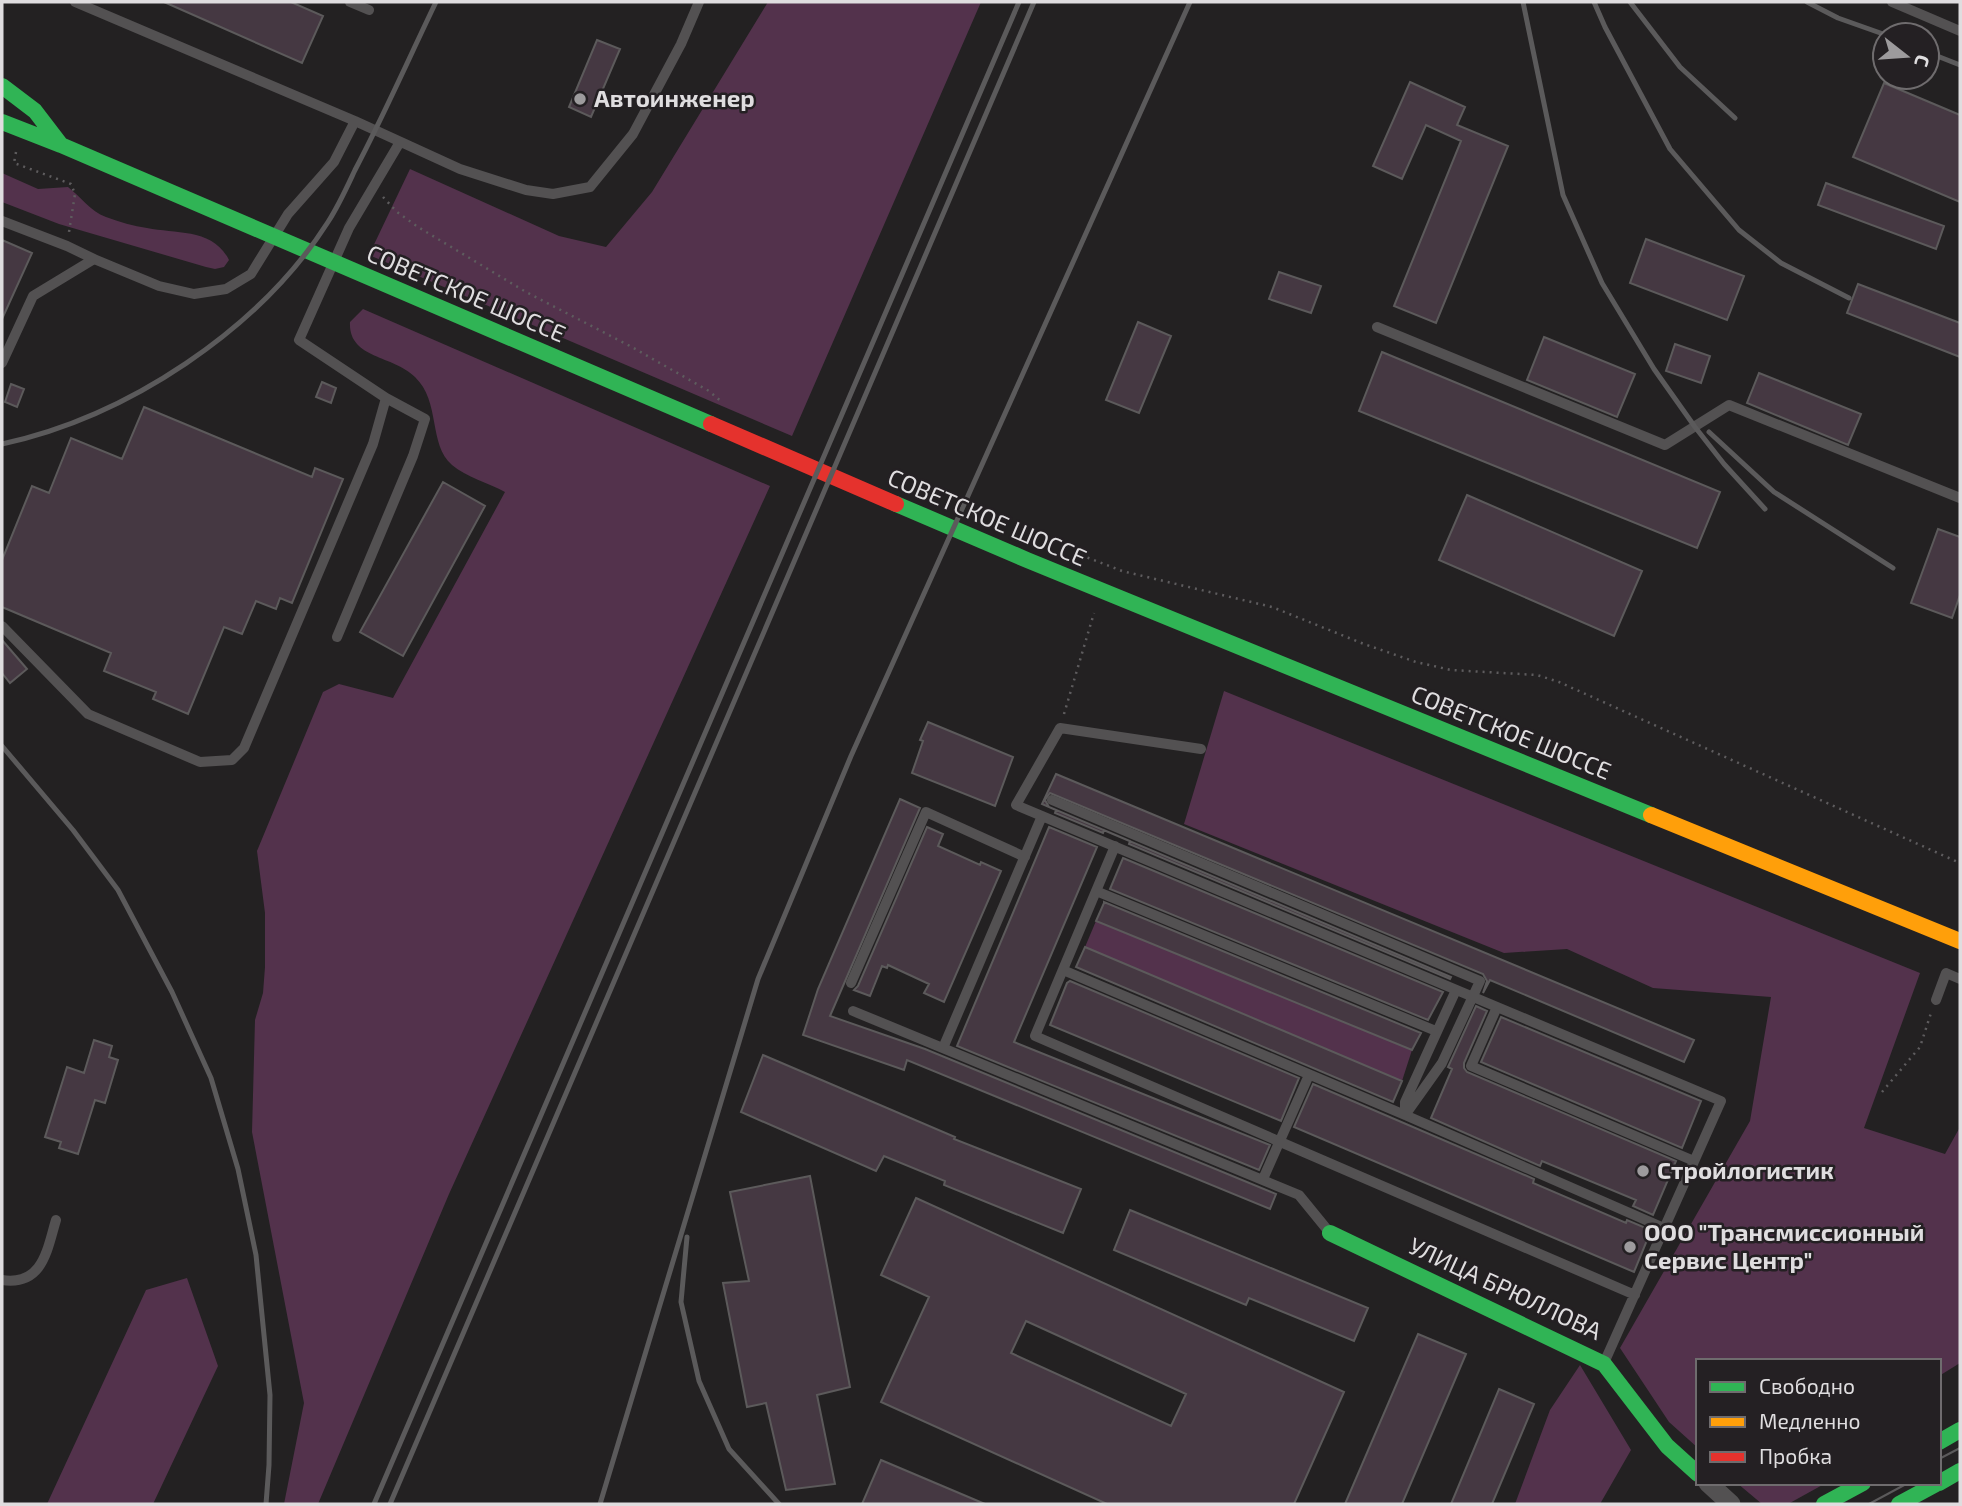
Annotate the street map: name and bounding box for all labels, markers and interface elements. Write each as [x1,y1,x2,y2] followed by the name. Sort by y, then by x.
[1871,21,1941,91] north arrow
[1910,52,1935,70] text: С
[594,83,755,112] place label: Автоинженер
[572,91,588,107] marker: Автоинженер
[363,238,570,348] street label: СОВЕТСКОЕ ШОССЕ
[884,462,1091,572] street label: СОВЕТСКОЕ ШОССЕ
[1407,678,1616,785] street label: СОВЕТСКОЕ ШОССЕ
[1657,1155,1834,1184] place label: Стройлогистик
[1635,1163,1651,1179] marker: Стройлогистик
[1644,1217,1924,1274] place label: ООО "Трансмиссионный Сервис Центр"
[1405,1230,1607,1345] street label: УЛИЦА БРЮЛЛОВА
[1622,1239,1638,1255] marker: ООО "Трансмиссионный Сервис Центр"
[1696,1359,1941,1485] legend
[1759,1373,1855,1398] text: Свободно
[1759,1408,1861,1433] text: Медленно
[1759,1443,1832,1468] text: Пробка

